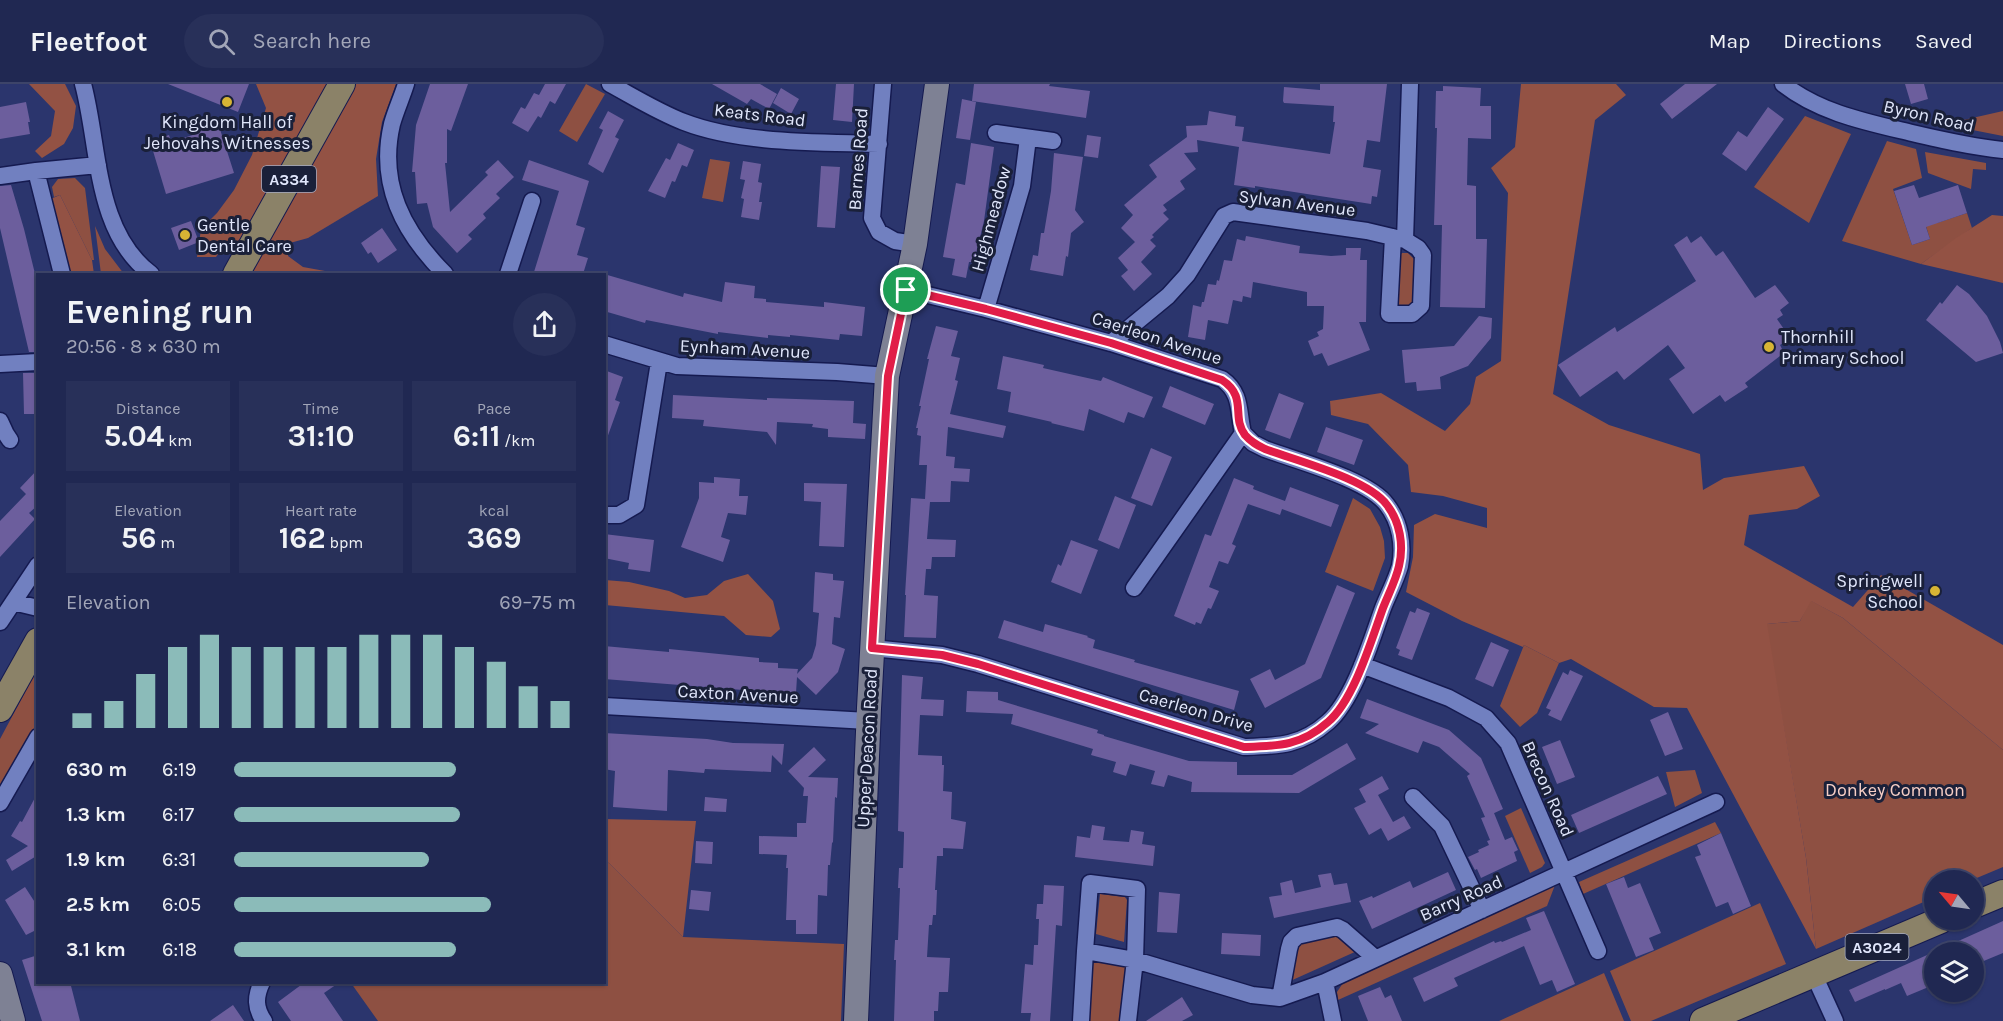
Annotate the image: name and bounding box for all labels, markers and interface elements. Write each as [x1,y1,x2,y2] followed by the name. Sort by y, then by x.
[184,14,604,68] search box
[30,25,148,58] text: Fleetfoot
[205,25,238,58] icon: search
[253,28,371,54] text: Search here
[1709,29,1750,53] text: Map
[1783,29,1882,53] text: Directions
[1915,29,1973,53] text: Saved
[220,95,234,109] marker: Kingdom Hall of Jehovahs Witnesses
[1881,95,1977,137] street label: Byron Road
[713,98,807,132] street label: Keats Road
[843,107,873,211] street label: Barnes Road
[144,111,310,154] place label: Kingdom Hall of Jehovahs Witnesses
[966,164,1016,274] street label: Highmeadow
[262,166,316,192] road number: A334
[1237,185,1357,221] street label: Sylvan Avenue
[197,214,292,257] place label: Gentle Dental Care
[178,228,192,242] marker: Gentle Dental Care
[880,264,931,315] pin
[889,273,922,306] icon: arrive
[66,293,254,331] text: Evening run
[513,293,576,356] button: share
[1089,307,1225,369] street label: Caerleon Avenue
[1781,326,1905,369] place label: Thornhill Primary School
[66,335,221,358] text: 20:56 · 8 × 630 m
[679,335,811,363] street label: Eynham Avenue
[1762,340,1776,354] marker: Thornhill Primary School
[116,399,180,418] text: Distance
[303,399,339,418] text: Time
[477,399,511,418] text: Pace
[104,418,164,454] text: 5.04
[287,418,355,454] text: 31:10
[453,418,500,454] text: 6:11
[164,431,192,450] text: km
[500,431,535,450] text: /km
[114,501,182,520] text: Elevation
[285,501,357,520] text: Heart rate
[479,501,509,520] text: kcal
[121,520,156,556] text: 56
[279,520,326,556] text: 162
[466,520,522,556] text: 369
[156,533,175,552] text: m
[326,533,363,552] text: bpm
[1836,570,1923,613] place label: Springwell School
[1928,584,1942,598] marker: Springwell School
[66,591,151,614] text: Elevation
[499,591,576,614] text: 69–75 m
[852,668,882,828] street label: Upper Deacon Road
[677,680,799,708] street label: Caxton Avenue
[1136,683,1256,737] street label: Caerleon Drive
[1517,738,1579,840] street label: Brecon Road
[66,758,127,781] text: 630 m
[162,758,196,781] text: 6:19
[1825,779,1965,801] park label: Donkey Common
[66,803,126,826] text: 1.3 km
[162,803,194,826] text: 6:17
[66,848,126,871] text: 1.9 km
[162,848,196,871] text: 6:31
[1416,870,1506,926] street label: Barry Road
[1924,870,1984,930] north arrow
[1924,870,1984,1002] map controls
[66,893,130,916] text: 2.5 km
[162,893,201,916] text: 6:05
[1846,934,1908,960] road number: A3024
[66,938,126,961] text: 3.1 km
[162,938,197,961] text: 6:18
[1924,942,1984,1002] button: layers

